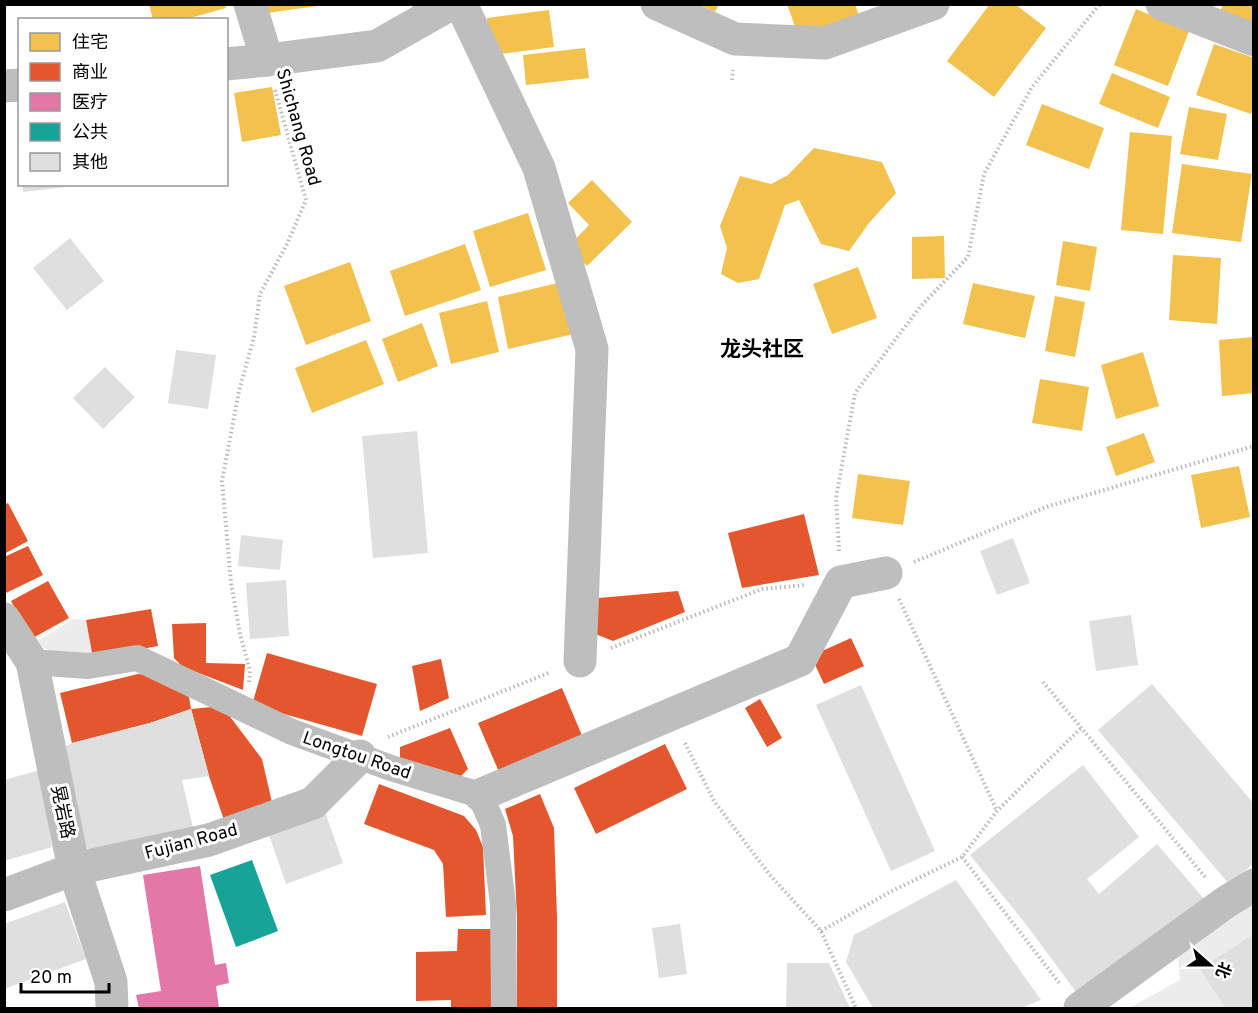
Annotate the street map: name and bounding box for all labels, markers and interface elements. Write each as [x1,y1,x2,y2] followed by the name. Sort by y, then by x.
[18,18,228,186] legend
[72,32,108,55] text: 住宅
[72,62,108,85] text: 商业
[270,66,325,189] street label: Shichang Road
[72,92,108,115] text: 医疗
[72,122,108,145] text: 公共
[72,152,108,175] text: 其他
[720,337,804,364] district label: 龙头社区
[299,727,414,786] street label: Longtou Road
[45,784,78,841] street label: 晃岩路
[142,819,240,866] street label: Fujian Road
[1180,935,1240,995] north arrow
[21,956,110,994] scale bar
[1210,959,1234,981] text: 北
[30,967,72,990] text: 20 m

